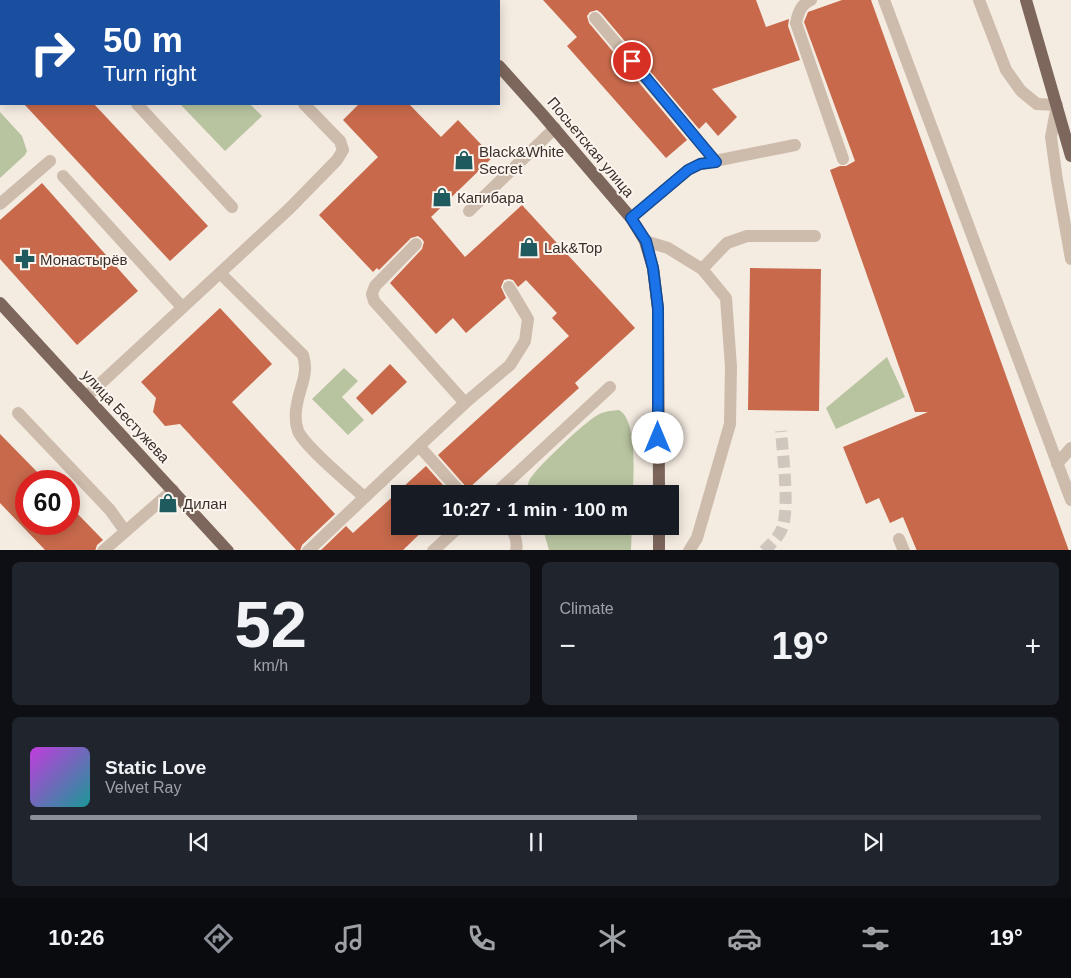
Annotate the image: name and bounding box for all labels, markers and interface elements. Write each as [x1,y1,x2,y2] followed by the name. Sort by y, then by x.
[20,20,85,85] icon: right
[103,20,183,59] text: 50 m
[611,40,653,82] pin
[618,47,646,75] icon: arrive
[103,61,196,86] text: Turn right
[544,94,638,201] street label: Посьетская улица
[479,143,564,177] place label: Black&White Secret
[453,149,475,171] shop icon: Black&White Secret
[431,186,453,208] shop icon: Капибара
[457,189,525,206] place label: Капибара
[518,236,540,258] shop icon: Lak&Top
[544,239,602,256] place label: Lak&Top
[14,248,36,270] pharmacy icon: Монастырёв
[40,251,127,268] place label: Монастырёв
[79,366,174,466] street label: улица Бестужева
[631,411,683,463] position arrow
[15,470,80,535] speed limit sign: 60
[157,492,179,514] shop icon: Дилан
[183,495,227,512] place label: Дилан
[442,499,628,520] text: 10:27 · 1 min · 100 m
[235,588,307,661] text: 52
[560,600,614,617] text: Climate
[772,625,829,667] text: 19°
[560,630,576,661] text: −
[1025,630,1041,661] text: +
[253,657,288,674] text: km/h
[105,757,206,778] text: Static Love
[105,779,181,796] text: Velvet Ray
[185,828,213,856] icon: previous
[522,828,550,856] icon: pause
[859,828,887,856] icon: next
[201,921,236,956] icon: directions
[332,921,367,956] icon: music
[464,921,499,956] icon: phone
[595,921,630,956] icon: climate
[727,921,762,956] icon: car
[858,921,893,956] icon: filters
[48,925,104,950] text: 10:26
[989,925,1023,950] text: 19°

